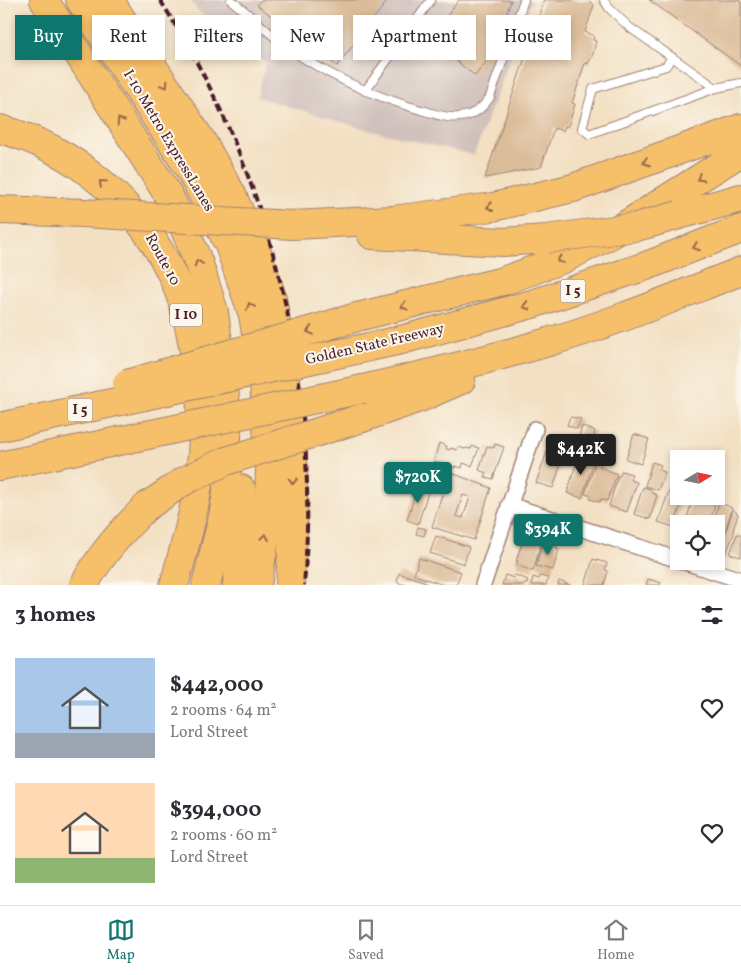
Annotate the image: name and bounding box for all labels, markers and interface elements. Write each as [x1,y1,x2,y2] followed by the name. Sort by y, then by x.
[15,15,82,60] chip: Buy
[92,15,165,60] chip: Rent
[175,15,261,60] chip: Filters
[271,15,343,60] chip: New
[353,15,476,60] chip: Apartment
[486,15,571,60] chip: House
[117,66,219,216] street label: I-10 Metro ExpressLanes
[158,79,168,88] one-way arrow
[117,118,127,127] one-way arrow
[642,156,650,166] one-way arrow
[696,171,705,181] one-way arrow
[98,180,107,189] one-way arrow
[486,201,494,212] one-way arrow
[139,230,185,290] street label: Route 10
[692,241,700,251] one-way arrow
[556,253,565,264] one-way arrow
[194,259,204,268] one-way arrow
[560,280,586,302] road number: I 5
[401,300,409,310] one-way arrow
[522,301,530,311] one-way arrow
[246,302,256,311] one-way arrow
[170,304,202,326] road number: I 10
[304,319,446,371] street label: Golden State Freeway
[307,325,315,335] one-way arrow
[68,398,92,422] road number: I 5
[546,434,616,476] pin: $442K
[557,439,605,461] text: $442K
[670,450,725,505] north arrow
[670,450,725,570] map controls
[383,462,453,504] pin: $720K
[395,467,441,489] text: $720K
[288,478,298,486] one-way arrow
[513,514,583,556] pin: $394K
[670,515,725,570] button: locate
[525,519,571,541] text: $394K
[259,532,270,540] one-way arrow
[15,601,96,630] text: 3 homes
[698,601,726,629] icon: filters
[170,671,263,700] text: $442,000
[55,678,115,738] icon: home
[698,694,726,722] icon: heart
[170,700,277,722] text: 2 rooms · 64 m²
[170,722,248,744] text: Lord Street
[170,796,261,825] text: $394,000
[55,803,115,863] icon: home
[698,819,726,847] icon: heart
[170,825,277,847] text: 2 rooms · 60 m²
[170,847,248,869] text: Lord Street
[107,916,135,965] tab: Map
[348,916,384,965] tab: Saved
[597,916,634,965] tab: Home

